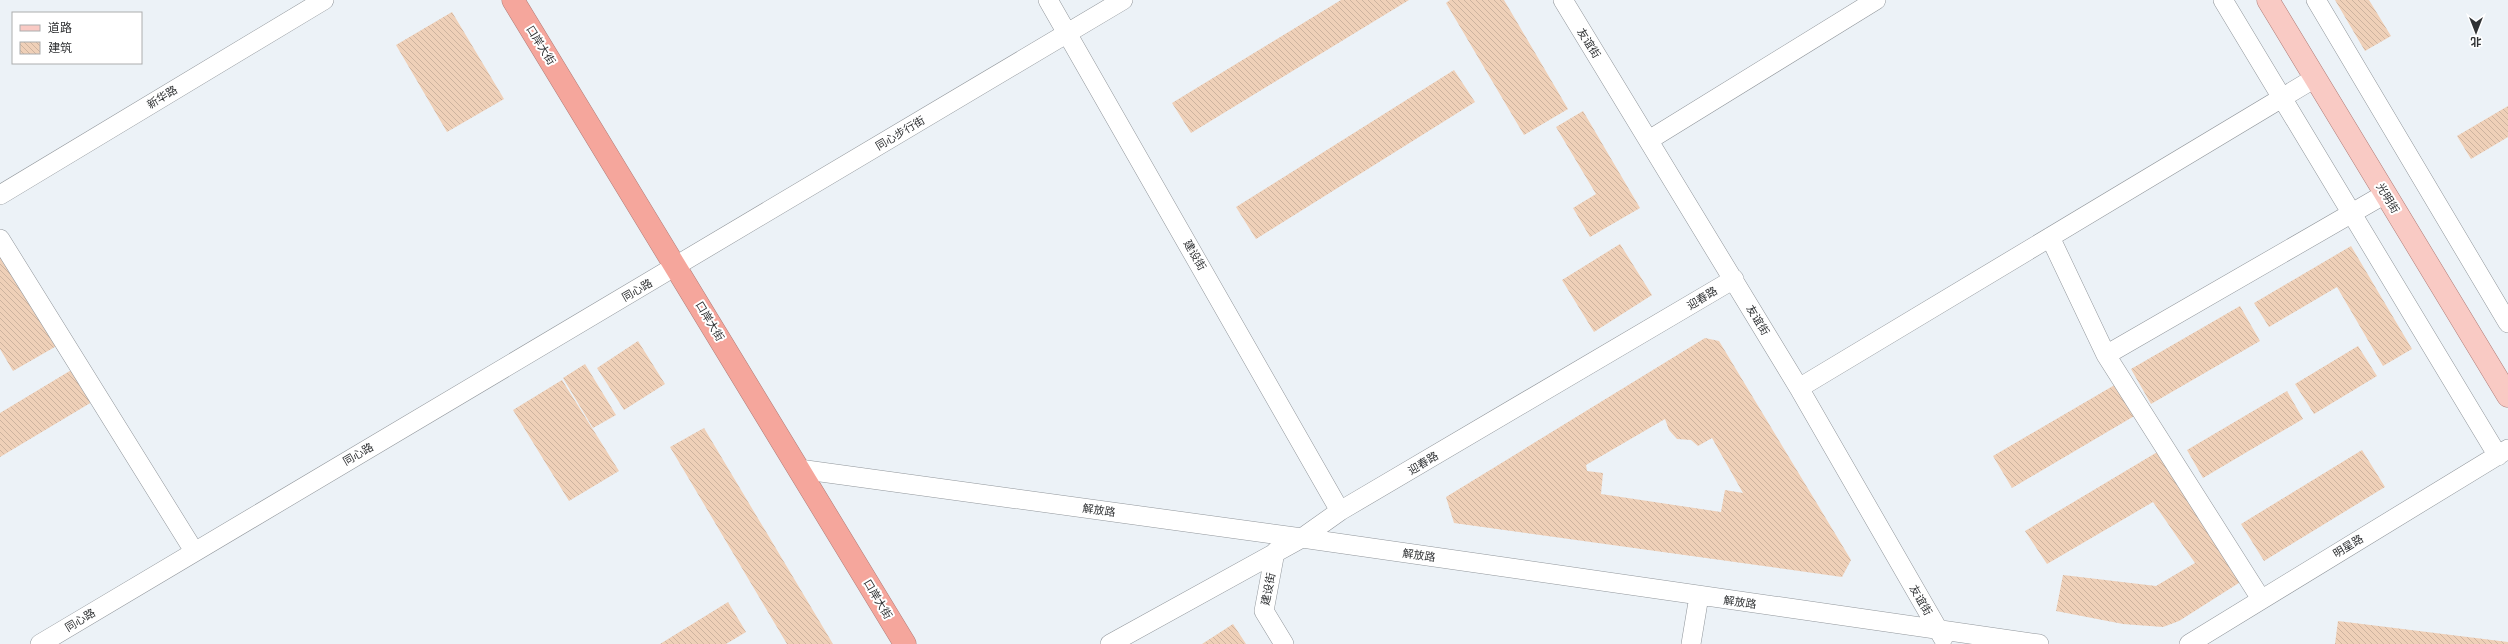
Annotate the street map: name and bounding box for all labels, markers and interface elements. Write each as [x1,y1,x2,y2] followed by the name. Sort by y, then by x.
[12,12,142,64] legend
[2456,12,2496,52] north arrow
[48,21,72,35] text: 道路
[523,23,558,67] street label: 口岸大街
[1574,26,1603,61] street label: 友谊街
[2471,35,2482,48] text: 北
[48,41,72,55] text: 建筑
[145,83,180,111] street label: 新华路
[873,114,927,153] street label: 同心步行街
[2374,181,2402,216] street label: 光明街
[1181,238,1208,273] street label: 建设街
[620,277,655,304] street label: 同心路
[1685,284,1720,312] street label: 迎春路
[693,299,726,343] street label: 口岸大街
[1744,303,1772,338] street label: 友谊街
[341,441,376,468] street label: 同心路
[1406,449,1441,477] street label: 迎春路
[1082,502,1116,519] street label: 解放路
[2331,532,2366,560] street label: 明星路
[1402,547,1436,564] street label: 解放路
[1259,572,1278,607] street label: 建设街
[861,577,894,621] street label: 口岸大街
[1907,583,1934,618] street label: 友谊街
[1723,594,1757,611] street label: 解放路
[63,606,98,634] street label: 同心路

